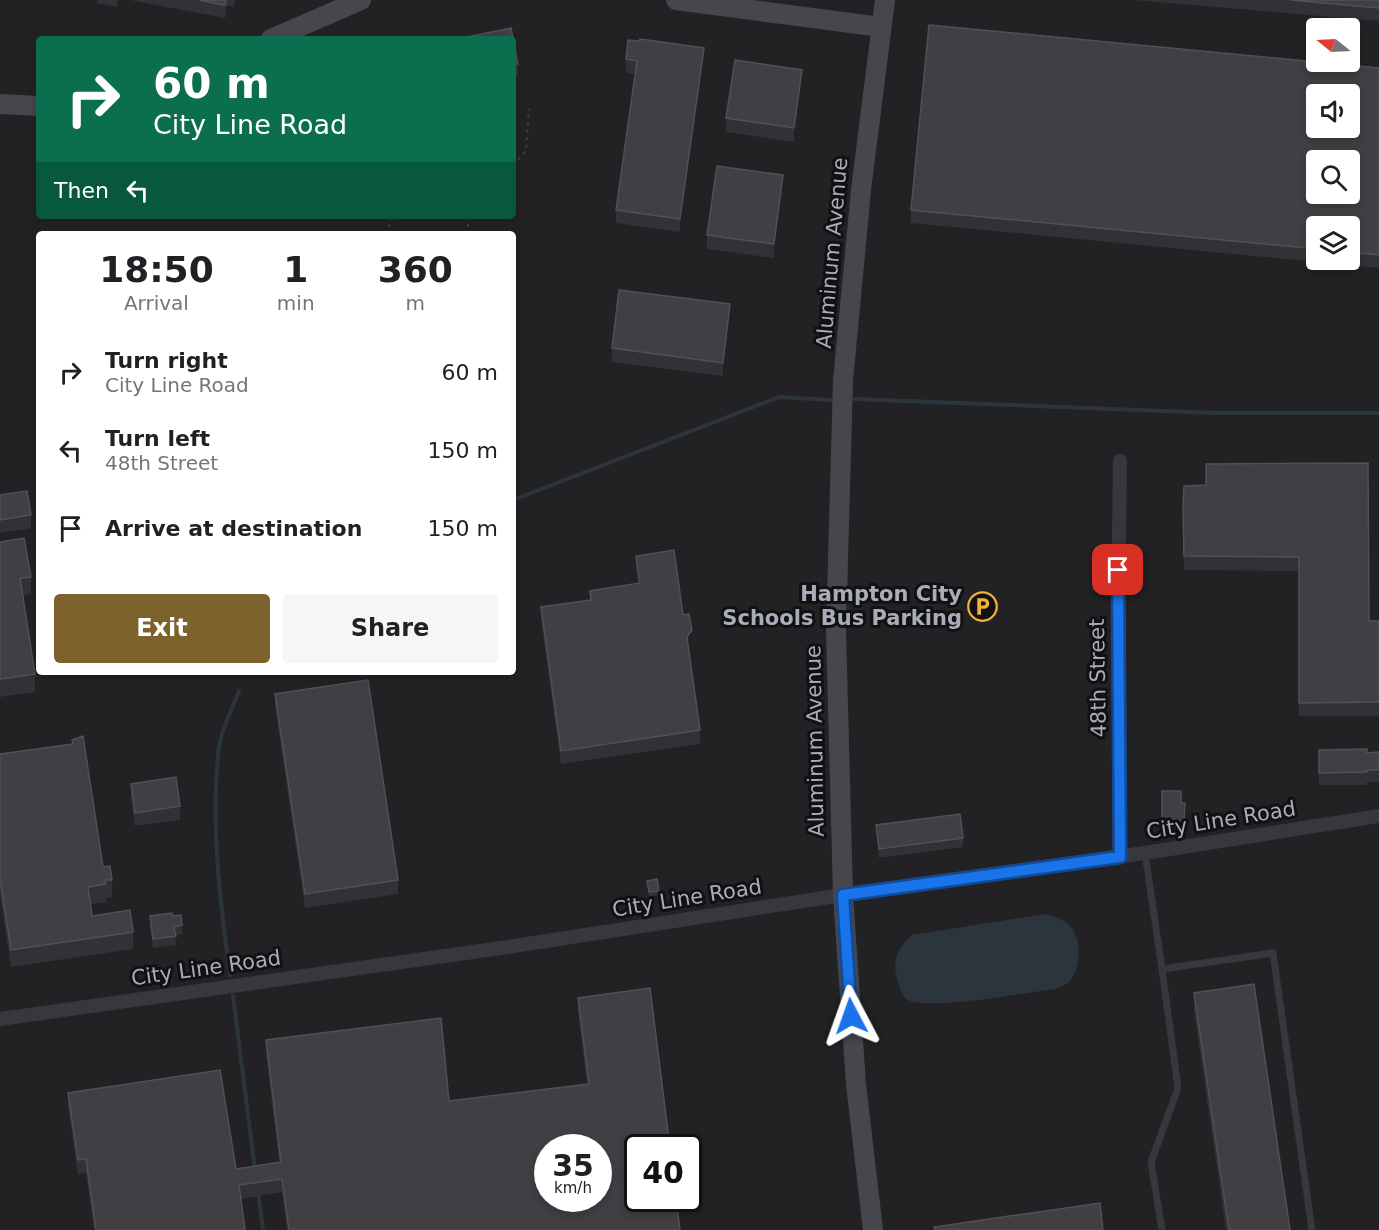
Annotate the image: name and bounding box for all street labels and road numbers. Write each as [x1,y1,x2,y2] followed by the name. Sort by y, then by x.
[812,157,852,349] street label: Aluminum Avenue
[1085,618,1111,738] street label: 48th Street
[801,645,829,837] street label: Aluminum Avenue
[1145,796,1297,844] street label: City Line Road
[611,874,763,922] street label: City Line Road
[130,946,282,990] street label: City Line Road

